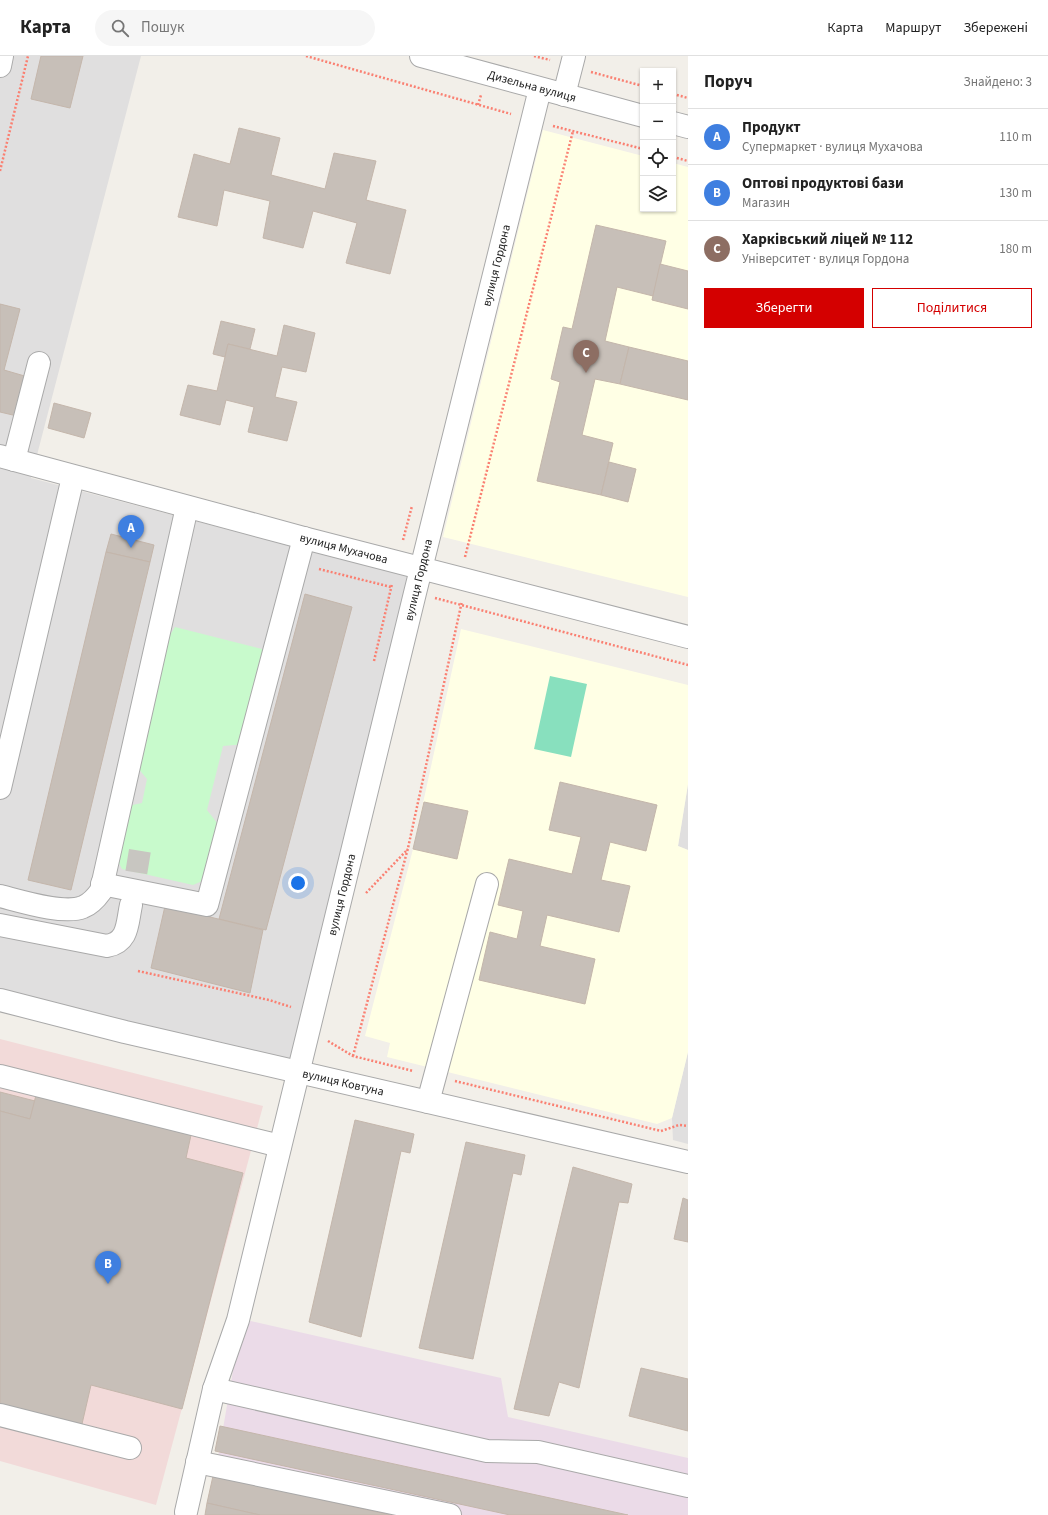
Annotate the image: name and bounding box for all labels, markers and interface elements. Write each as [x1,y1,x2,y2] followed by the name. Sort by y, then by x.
[95,10,375,46] search box
[20,14,71,41] text: Карта
[109,17,131,39] icon: search
[141,17,185,38] text: Пошук
[827,18,863,38] text: Карта
[885,18,941,38] text: Маршрут
[963,18,1028,38] text: Збережені
[486,66,578,107] street label: Дизельна вулиця
[640,68,676,212] map controls
[640,68,676,104] button: +
[704,70,753,94] text: Поруч
[964,73,1032,91] text: Знайдено: 3
[640,104,676,140] button: −
[742,117,801,138] text: Продукт
[713,128,721,146] text: A
[999,128,1032,146] text: 110 m
[742,138,923,156] text: Супермаркет · вулиця Мухачова
[640,140,676,176] button: locate
[742,173,904,194] text: Оптові продуктові бази
[640,176,676,212] button: layers
[713,184,721,202] text: B
[999,184,1032,202] text: 130 m
[742,194,790,212] text: Магазин
[478,223,515,308] street label: вулиця Гордона
[742,229,913,250] text: Харківський ліцей № 112
[713,240,721,258] text: C
[999,240,1032,258] text: 180 m
[742,250,909,268] text: Університет · вулиця Гордона
[704,288,864,328] button: Зберегти
[872,288,1032,328] button: Поділитися
[573,340,599,373] pin: C
[118,515,144,548] pin: A
[298,529,390,568] street label: вулиця Мухачова
[401,537,437,623] street label: вулиця Гордона
[324,852,360,937] street label: вулиця Гордона
[288,873,308,893] your location
[301,1065,386,1101] street label: вулиця Ковтуна
[95,1251,121,1284] pin: B

